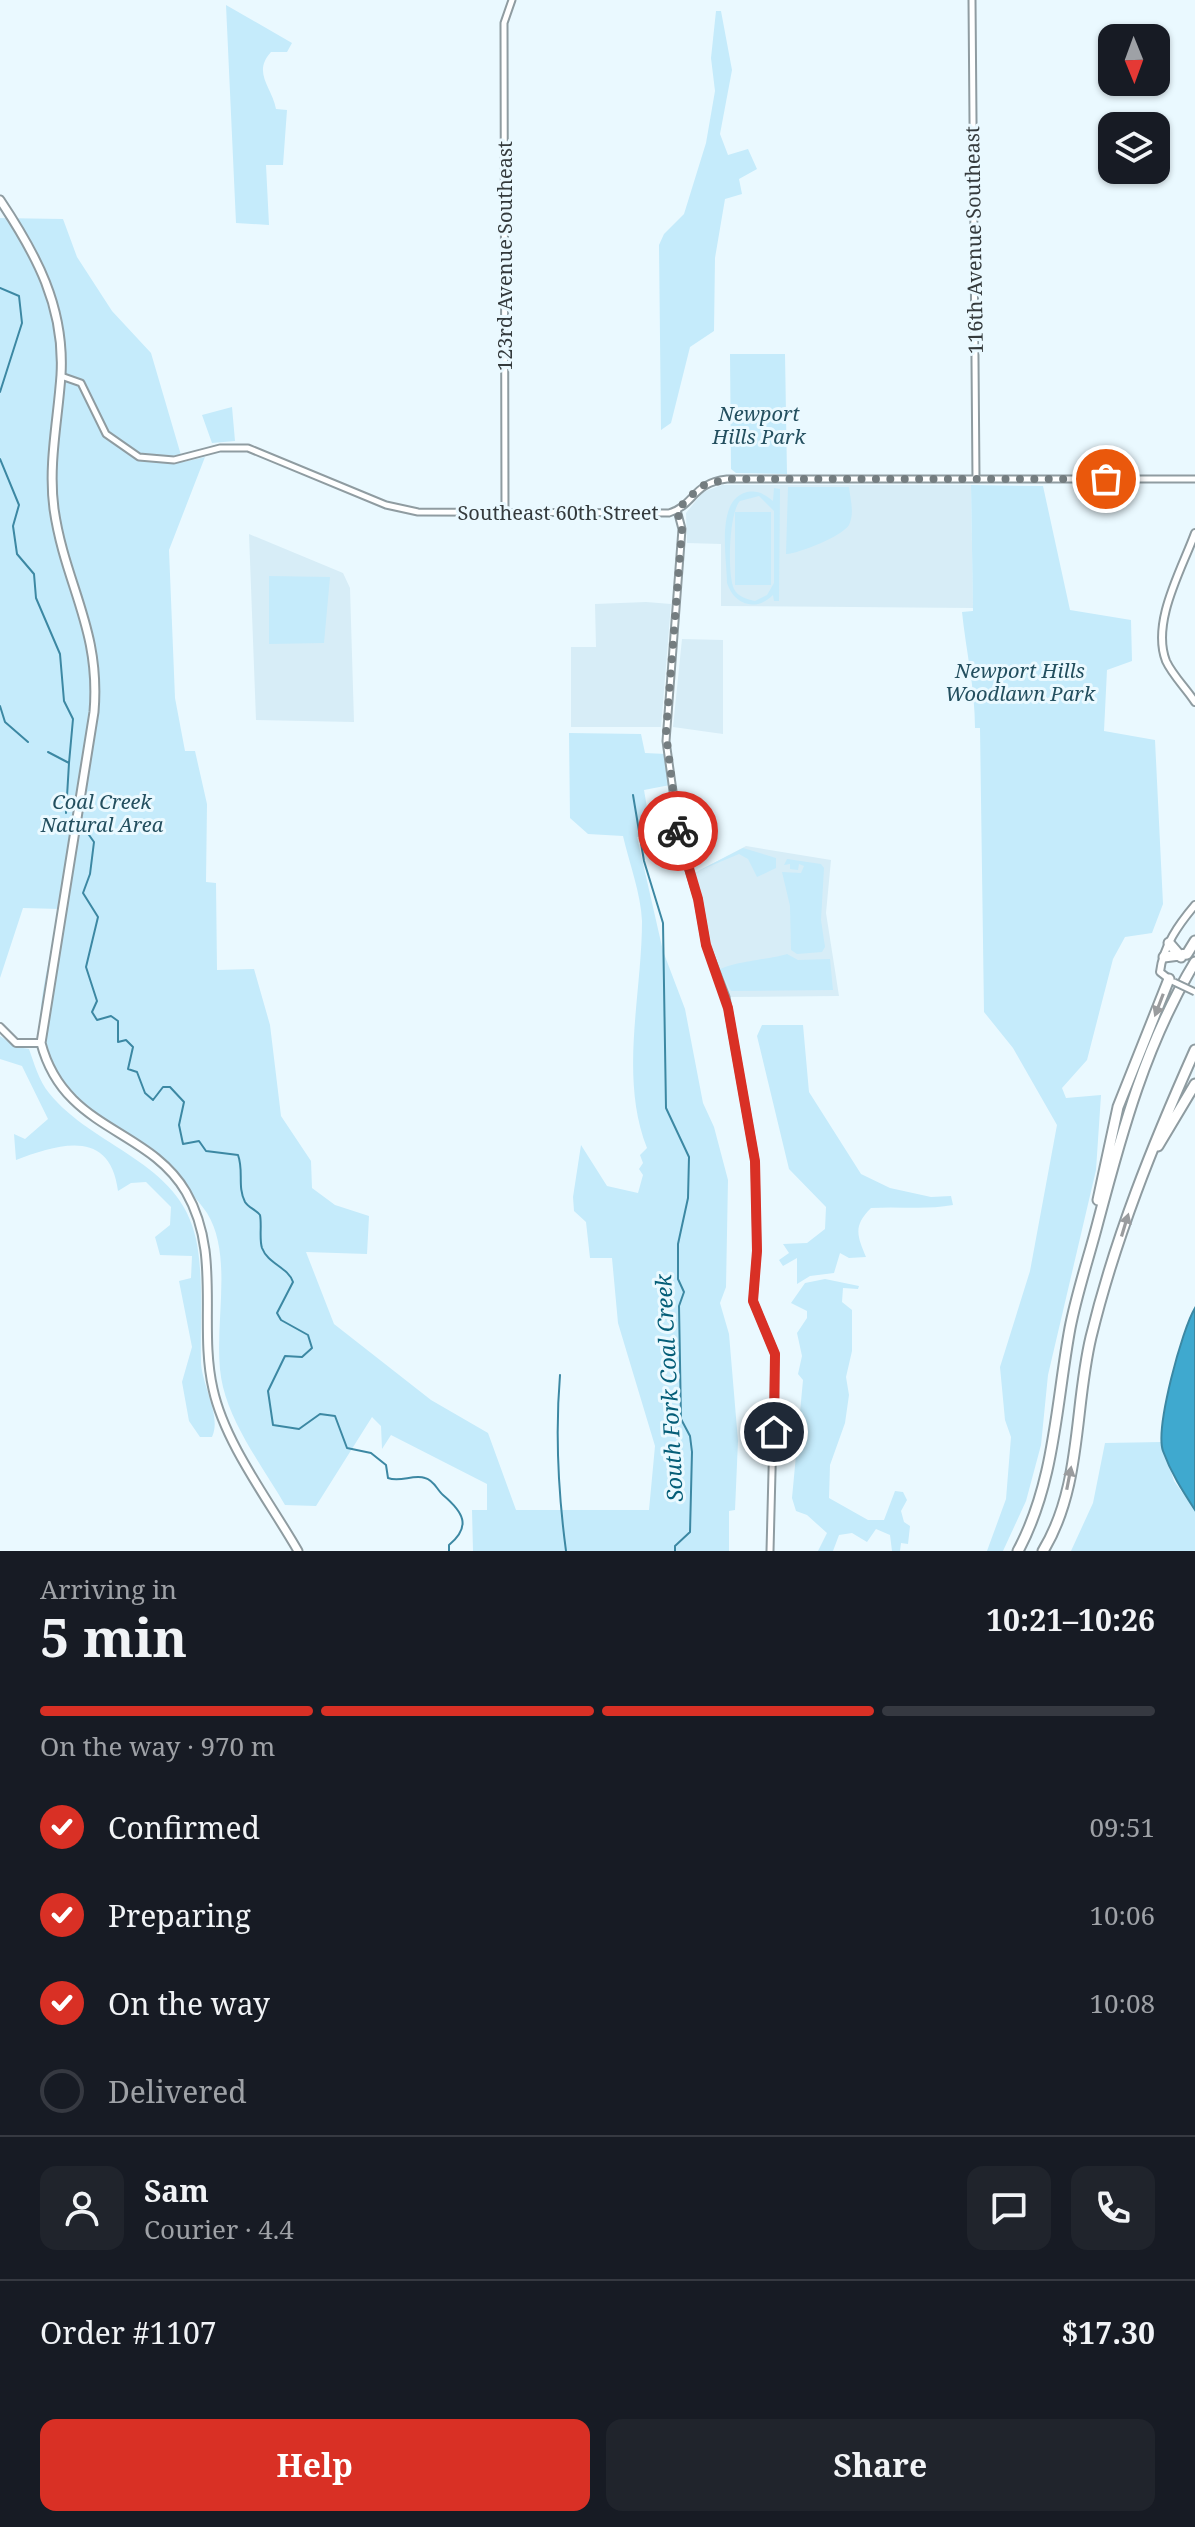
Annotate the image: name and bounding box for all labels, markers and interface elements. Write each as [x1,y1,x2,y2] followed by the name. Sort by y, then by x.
[1098,24,1170,96] north arrow
[1098,24,1170,184] map controls
[1098,112,1170,184] button: layers
[958,126,989,354] street label: 116th Avenue Southeast
[491,141,518,371] street label: 123rd Avenue Southeast
[711,400,806,450] park label: Newport Hills Park
[1072,445,1140,513] pin
[1084,457,1128,501] icon: bag
[457,499,659,526] street label: Southeast 60th Street
[945,657,1096,707] park label: Newport Hills Woodlawn Park
[40,788,164,838] park label: Coal Creek Natural Area
[638,791,718,871] courier
[656,809,700,853] icon: bike
[1152,993,1165,1017] one-way arrow
[1119,1212,1132,1236] one-way arrow
[647,1272,689,1502] water label: South Fork Coal Creek
[740,1398,808,1466] pin
[752,1410,796,1454] icon: home
[1063,1465,1076,1490] one-way arrow
[40,1571,177,1607] text: Arriving in
[986,1599,1155,1640] text: 10:21–10:26
[40,1601,187,1672] text: 5 min
[40,1728,275,1764] text: On the way · 970 m
[40,1805,84,1849] icon: check
[108,1807,260,1848] text: Confirmed
[1089,1809,1155,1845] text: 09:51
[40,1893,84,1937] icon: check
[108,1895,251,1936] text: Preparing
[1089,1897,1155,1933] text: 10:06
[40,1981,84,2025] icon: check
[108,1983,270,2024] text: On the way
[1089,1985,1155,2021] text: 10:08
[108,2071,247,2112] text: Delivered
[40,2166,124,2250] button: person
[967,2166,1051,2250] button: chat
[1071,2166,1155,2250] button: phone
[144,2170,209,2211] text: Sam
[144,2211,294,2247] text: Courier · 4.4
[40,2312,217,2353] text: Order #1107
[1061,2312,1155,2353] text: $17.30
[40,2419,590,2511] button: Help
[606,2419,1155,2511] button: Share

